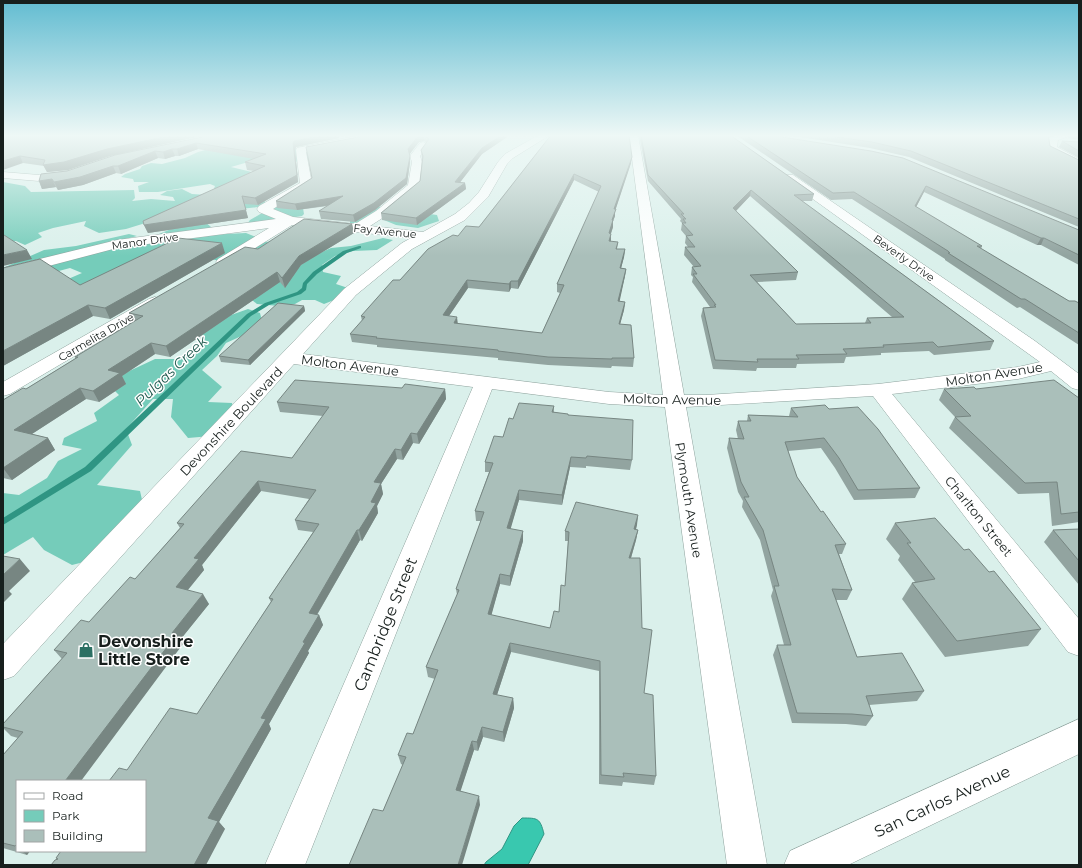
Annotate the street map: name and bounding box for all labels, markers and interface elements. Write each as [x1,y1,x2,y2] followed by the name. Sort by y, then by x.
[353,221,418,241] street label: Fay Avenue
[111,229,180,253] street label: Manor Drive
[870,232,938,285] street label: Beverly Drive
[56,309,137,364] street label: Carmelita Drive
[131,332,211,410] water label: Pulgas Creek
[300,351,400,379] street label: Molton Avenue
[944,358,1044,390] street label: Molton Avenue
[176,363,286,479] street label: Devonshire Boulevard
[623,390,721,408] street label: Molton Avenue
[672,441,706,559] street label: Plymouth Avenue
[942,473,1016,559] street label: Charlton Street
[350,554,421,694] street label: Cambridge Street
[98,632,193,669] place label: Devonshire Little Store
[77,641,95,659] shop icon: Devonshire Little Store
[871,762,1013,841] street label: San Carlos Avenue
[16,780,146,852] legend
[52,788,83,803] text: Road
[52,808,80,823] text: Park
[52,828,103,843] text: Building

